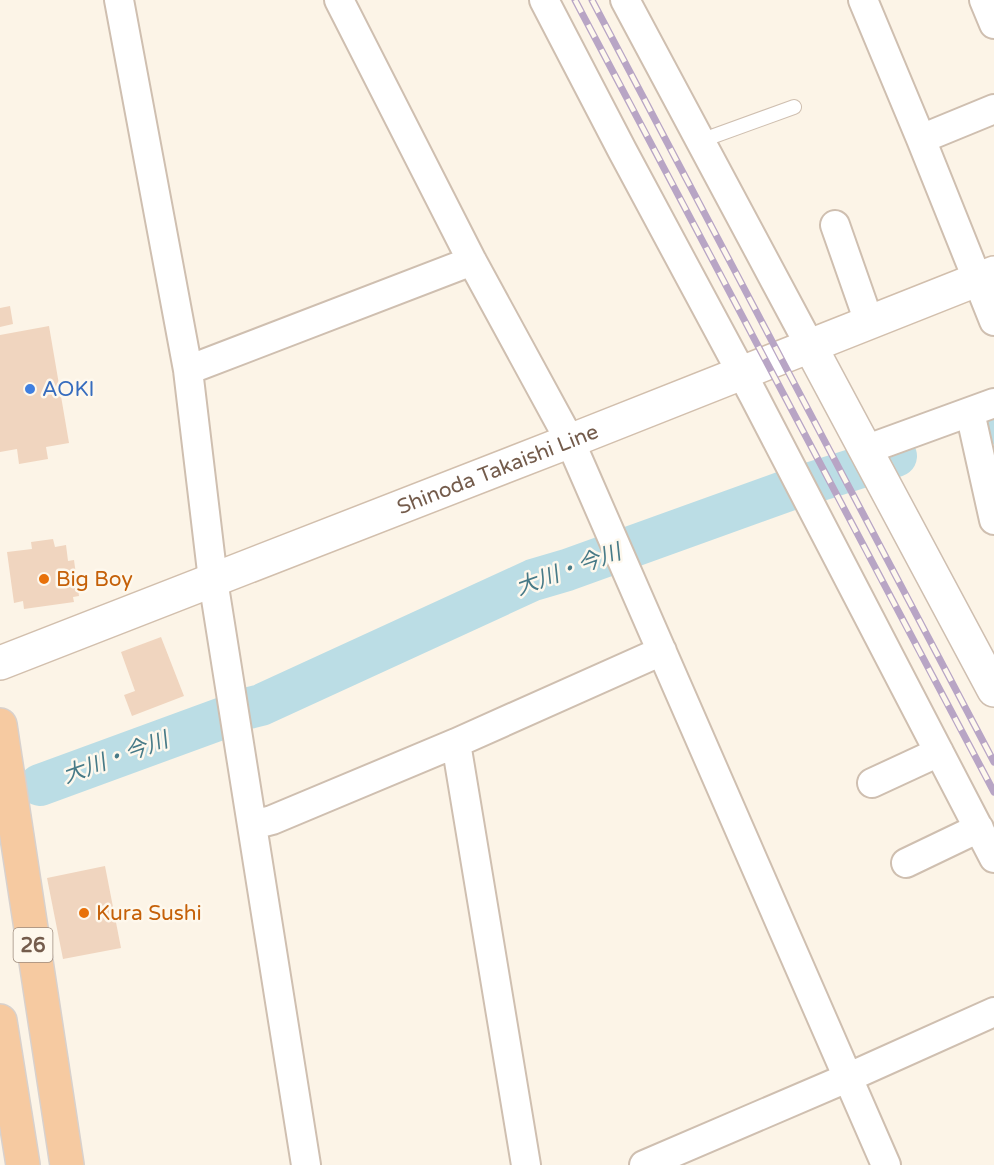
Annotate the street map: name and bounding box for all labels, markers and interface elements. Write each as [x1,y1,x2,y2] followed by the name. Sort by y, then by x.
[42,377,94,402] place label: AOKI
[23,382,37,396] marker: AOKI
[394,419,602,520] street label: Shinoda Takaishi Line
[512,538,626,601] water label: 大川・今川
[56,567,133,592] place label: Big Boy
[37,572,51,586] marker: Big Boy
[59,726,173,789] water label: 大川・今川
[96,901,202,926] place label: Kura Sushi
[77,906,91,920] marker: Kura Sushi
[14,928,52,962] road number: 26

